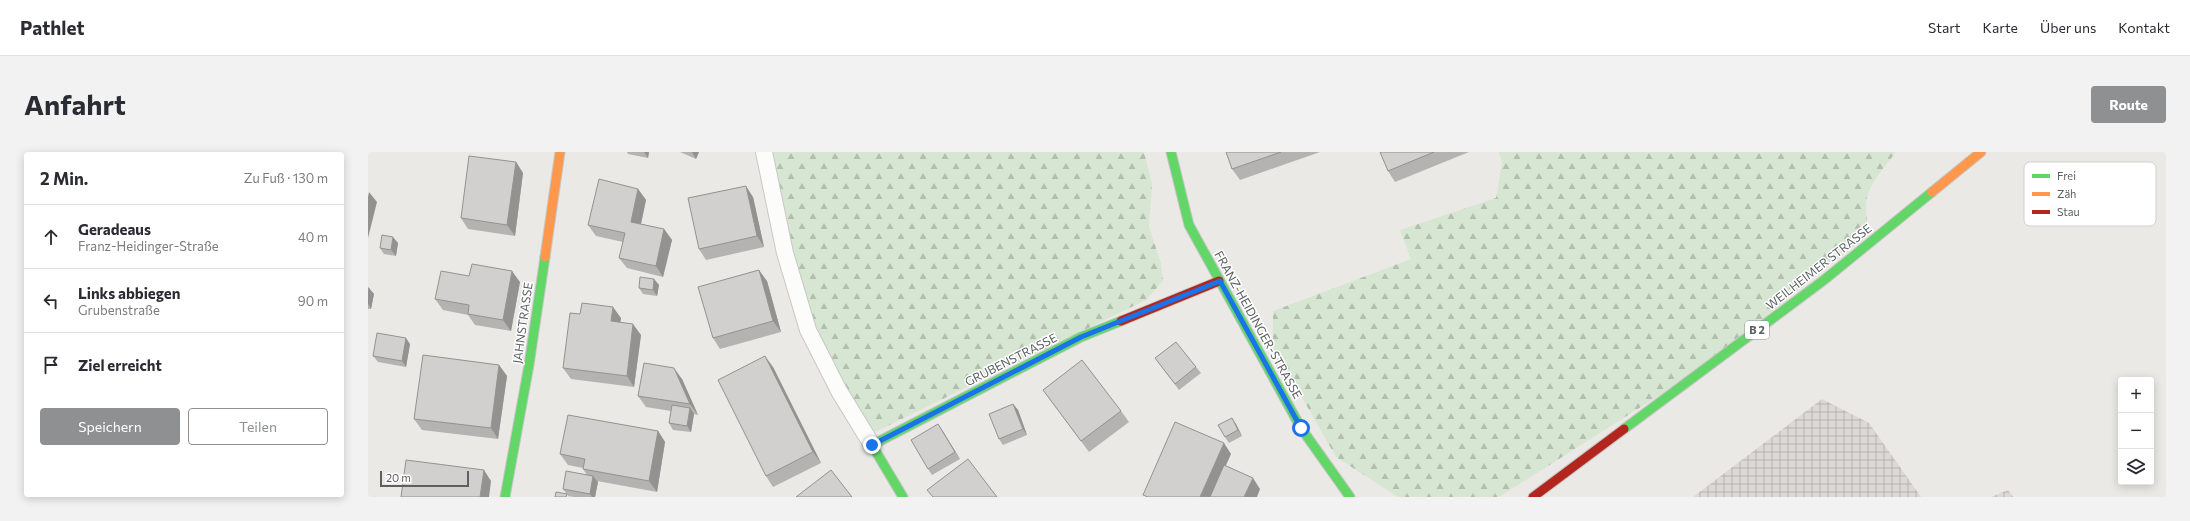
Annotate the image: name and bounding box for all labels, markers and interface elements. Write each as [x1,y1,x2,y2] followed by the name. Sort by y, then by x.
[20,16,85,39] text: Pathlet
[1928,19,1961,36] text: Start
[1983,19,2018,36] text: Karte
[2040,19,2096,36] text: Über uns
[2118,19,2170,36] text: Kontakt
[2091,86,2166,123] button: Route
[24,87,126,121] text: Anfahrt
[2024,162,2156,226] legend
[40,168,88,189] text: 2 Min.
[2057,169,2076,182] text: Frei
[244,170,328,186] text: Zu Fuß · 130 m
[2057,187,2076,200] text: Zäh
[2057,205,2080,218] text: Stau
[78,220,151,238] text: Geradeaus
[1763,221,1874,312] street label: WEILHEIMER STRASSE
[40,226,62,248] icon: ahead
[298,229,328,245] text: 40 m
[78,238,219,254] text: Franz-Heidinger-Straße
[1212,248,1305,401] street label: FRANZ-HEIDINGER-STRASSE
[509,281,536,365] street label: JAHNSTRASSE
[78,284,180,302] text: Links abbiegen
[40,290,62,312] icon: left
[298,293,328,309] text: 90 m
[78,302,160,318] text: Grubenstraße
[1745,321,1769,339] road number: B 2
[962,330,1059,388] street label: GRUBENSTRASSE
[40,354,62,376] icon: arrive
[78,356,162,374] text: Ziel erreicht
[2118,377,2154,485] map controls
[2118,377,2154,413] button: +
[40,408,180,445] button: Speichern
[188,408,328,445] button: Teilen
[2118,413,2154,449] button: −
[1292,419,1310,437] route start
[863,436,881,454] route end
[2118,449,2154,485] button: layers
[380,469,469,488] scale bar
[386,471,411,484] text: 20 m

